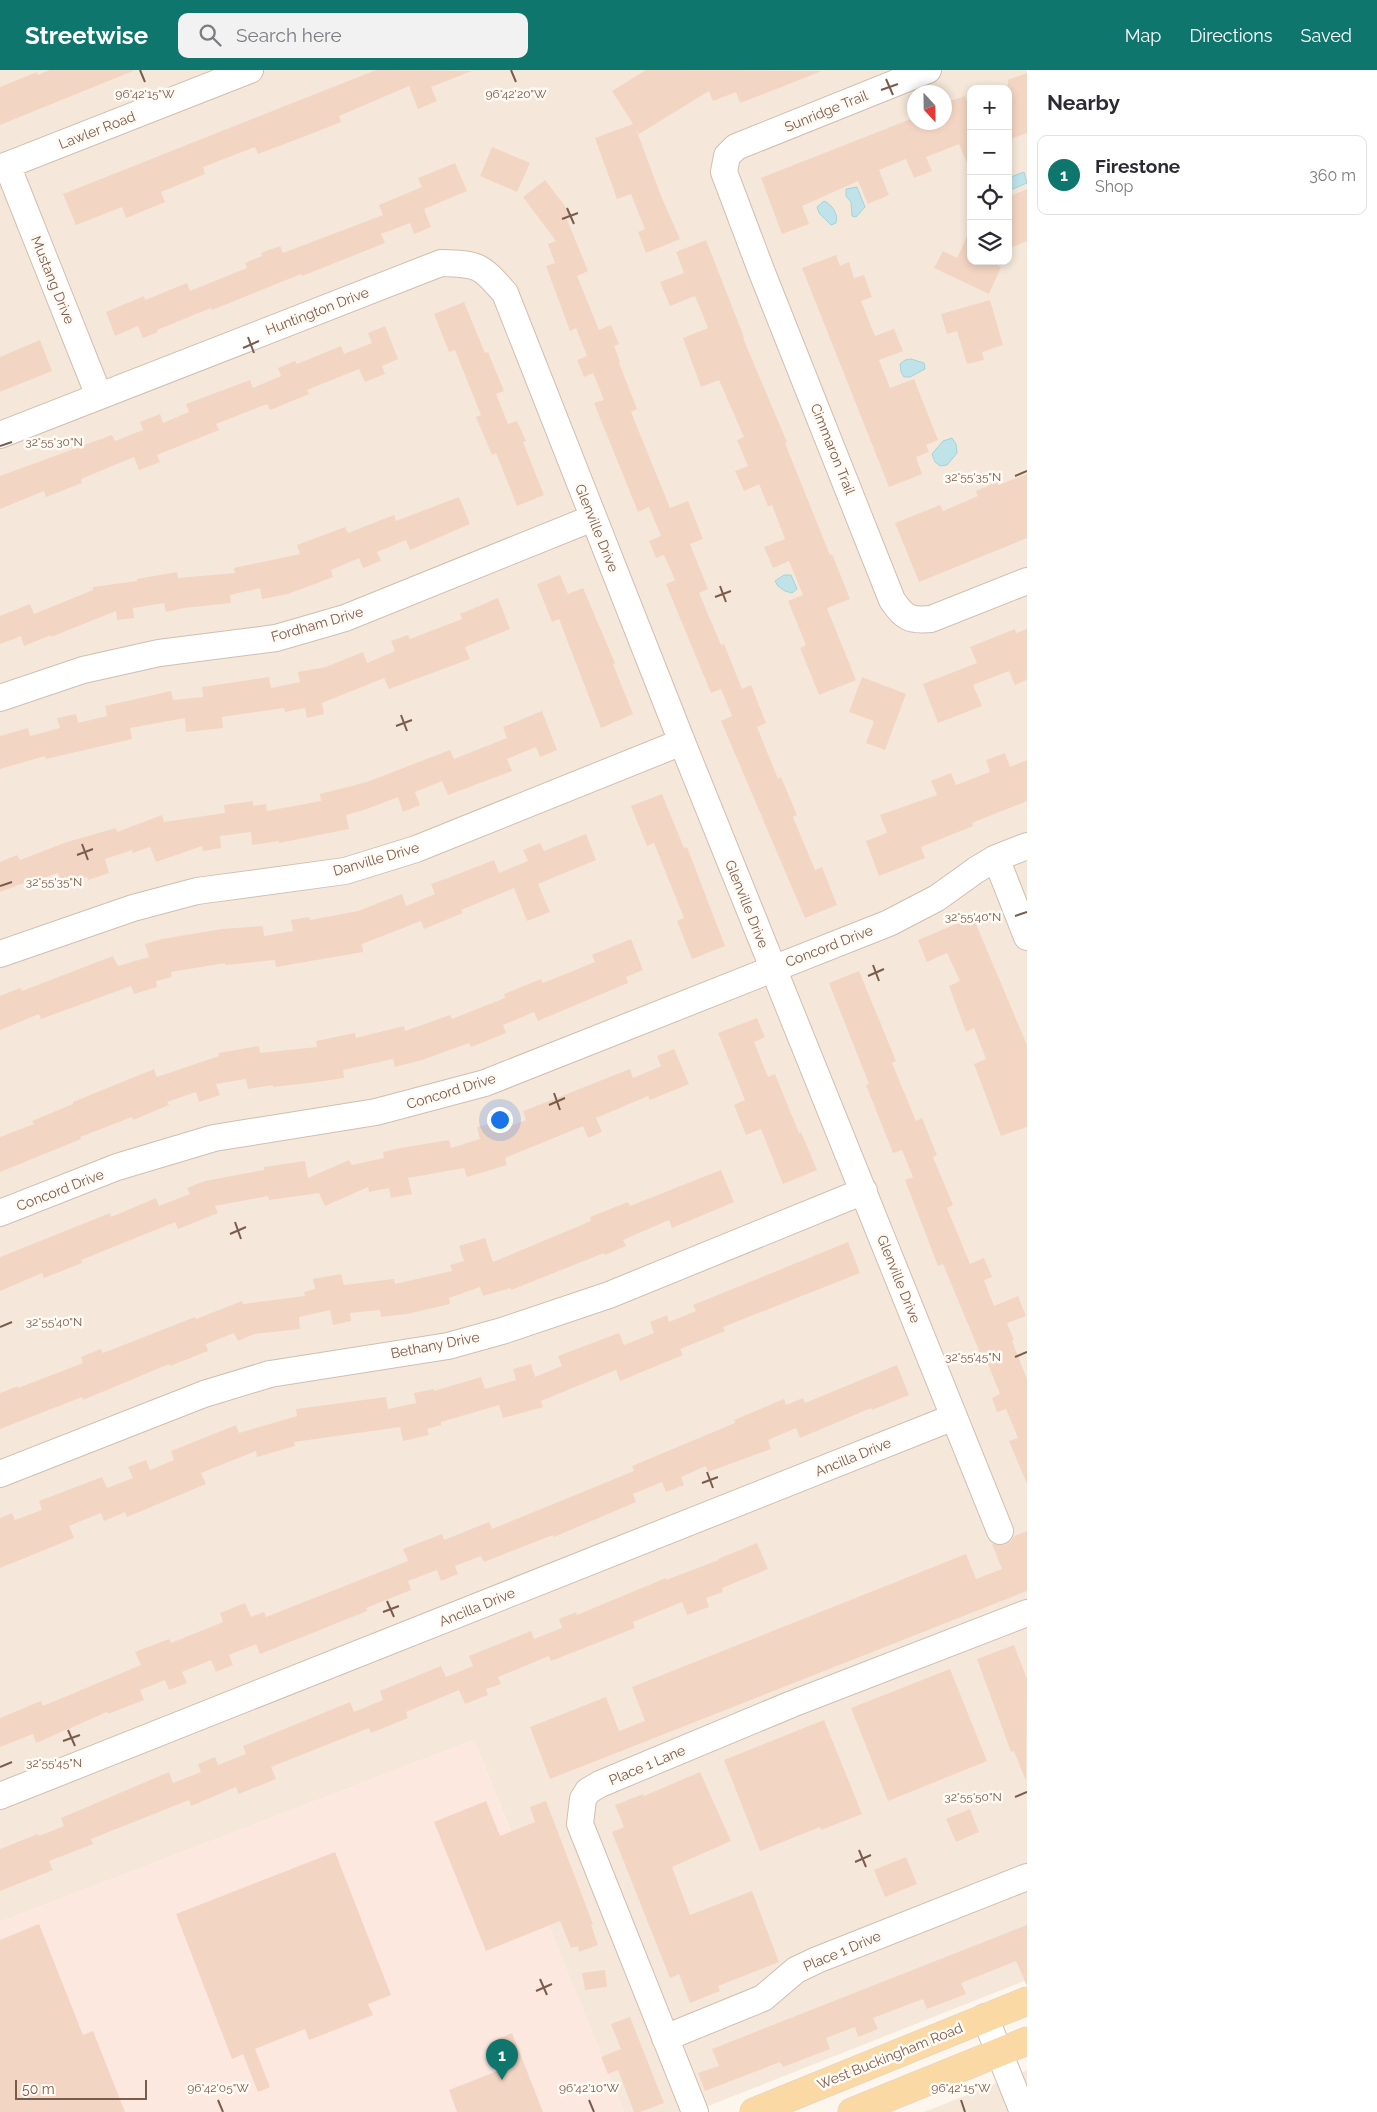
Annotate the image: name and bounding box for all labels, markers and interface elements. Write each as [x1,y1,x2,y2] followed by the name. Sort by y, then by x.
[178,13,528,58] search box
[25,21,148,50] text: Streetwise
[196,21,224,49] icon: search
[236,24,342,46] text: Search here
[1125,25,1161,46] text: Map
[1189,25,1273,46] text: Directions
[1301,25,1352,46] text: Saved
[907,85,952,130] north arrow
[967,85,1012,265] map controls
[967,85,1012,130] button: +
[115,87,175,101] text: 96°42'15"W
[485,87,547,101] text: 96°42'20"W
[782,87,870,135] street label: Sunridge Trail
[1047,90,1120,115] text: Nearby
[56,108,138,152] street label: Lawler Road
[967,130,1012,175] button: −
[1095,155,1180,177] text: Firestone
[1060,166,1068,185] text: 1
[1309,166,1356,185] text: 360 m
[967,175,1012,220] button: locate
[1095,177,1133,196] text: Shop
[967,220,1012,265] button: layers
[28,234,78,326] street label: Mustang Drive
[263,284,371,338] street label: Huntington Drive
[807,401,859,497] street label: Cimmaron Trail
[25,435,83,449] text: 32°55'30"N
[945,470,1001,484] text: 32°55'35"N
[572,482,622,574] street label: Glenville Drive
[269,603,365,645] street label: Fordham Drive
[331,839,421,879] street label: Danville Drive
[722,858,772,950] street label: Glenville Drive
[26,875,82,889] text: 32°55'35"N
[945,910,1001,924] text: 32°55'40"N
[783,922,875,970] street label: Concord Drive
[404,1070,498,1112] street label: Concord Drive
[487,1107,513,1133] your location
[14,1166,106,1214] street label: Concord Drive
[874,1233,924,1325] street label: Glenville Drive
[26,1315,82,1329] text: 32°55'40"N
[389,1329,481,1361] street label: Bethany Drive
[945,1350,1001,1364] text: 32°55'45"N
[813,1434,893,1480] street label: Ancilla Drive
[437,1584,517,1630] street label: Ancilla Drive
[606,1742,688,1788] street label: Place 1 Lane
[26,1756,82,1770] text: 32°55'45"N
[944,1790,1002,1804] text: 32°55'50"N
[801,1928,883,1974] street label: Place 1 Drive
[815,2019,965,2093] street label: West Buckingham Road
[486,2039,518,2080] pin: 1
[15,2077,148,2100] scale bar
[22,2081,55,2097] text: 50 m
[187,2081,249,2095] text: 96°42'05"W
[559,2081,619,2095] text: 96°42'10"W
[931,2081,991,2095] text: 96°42'15"W

